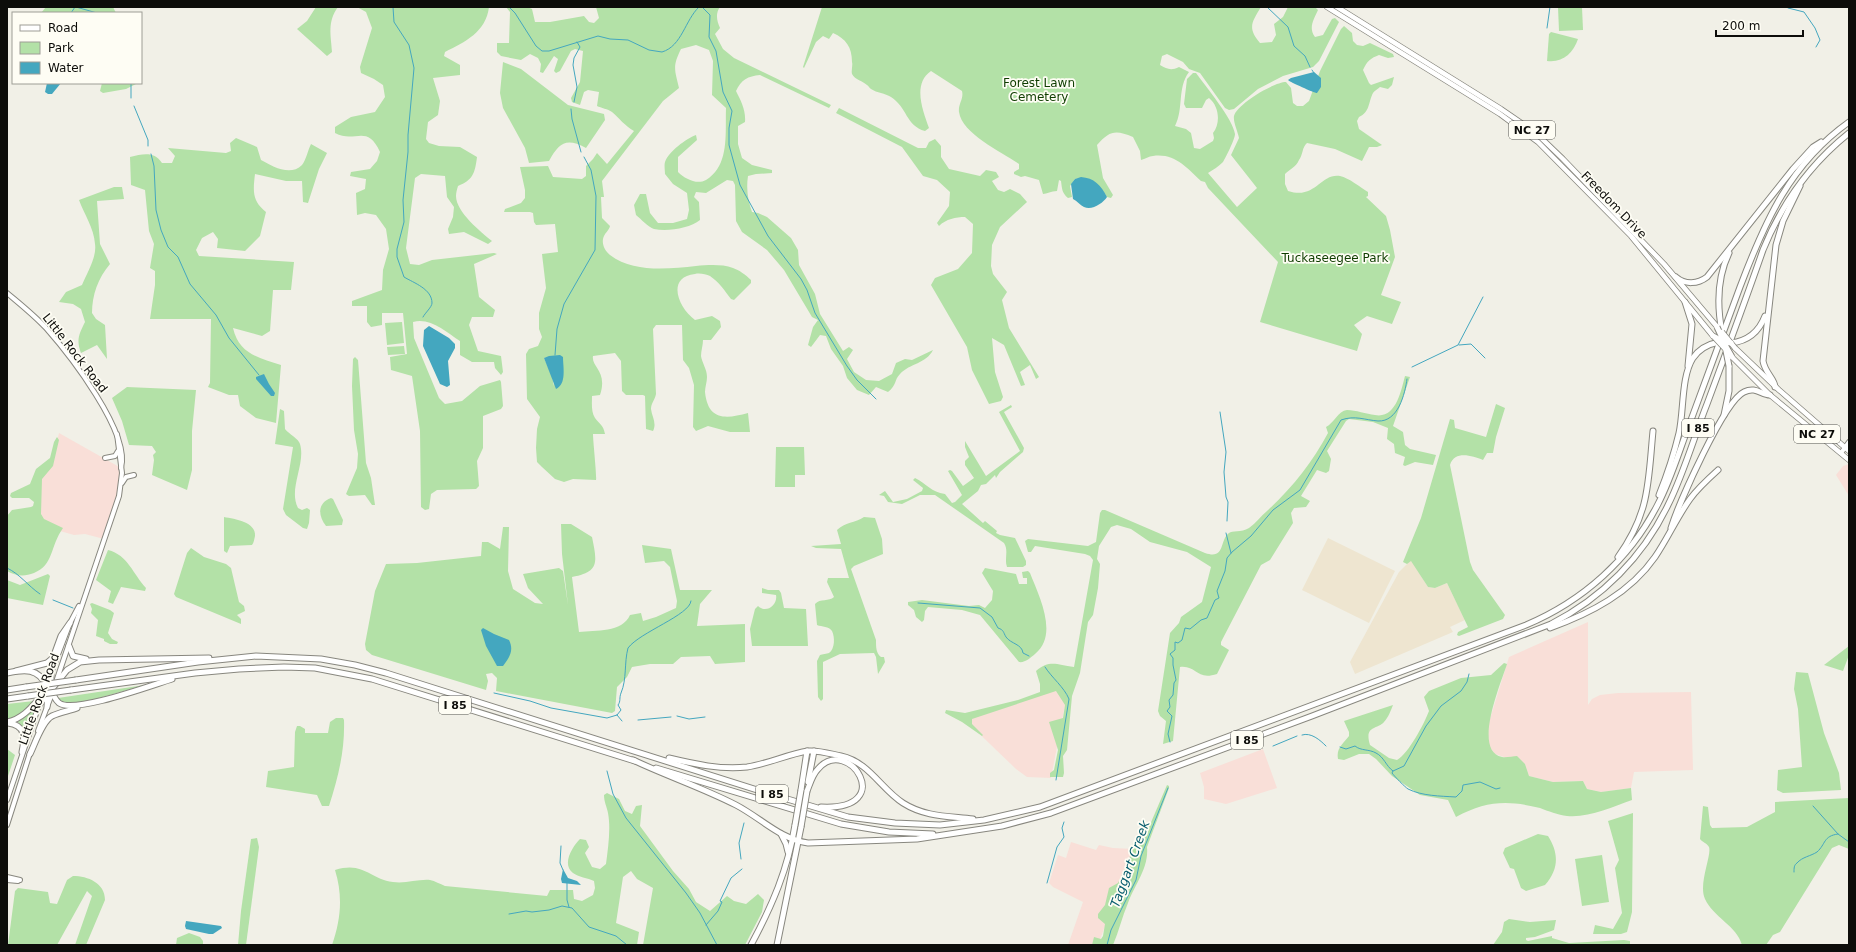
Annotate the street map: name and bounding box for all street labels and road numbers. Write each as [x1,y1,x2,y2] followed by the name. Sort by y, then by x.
[1509,121,1555,139] road number: NC 27
[1578,169,1650,241] street label: Freedom Drive
[40,311,110,395] street label: Little Rock Road
[1682,419,1714,437] road number: I 85
[1794,425,1840,443] road number: NC 27
[16,651,62,747] street label: Little Rock Road
[439,696,471,714] road number: I 85
[1231,731,1263,749] road number: I 85
[756,785,788,803] road number: I 85

